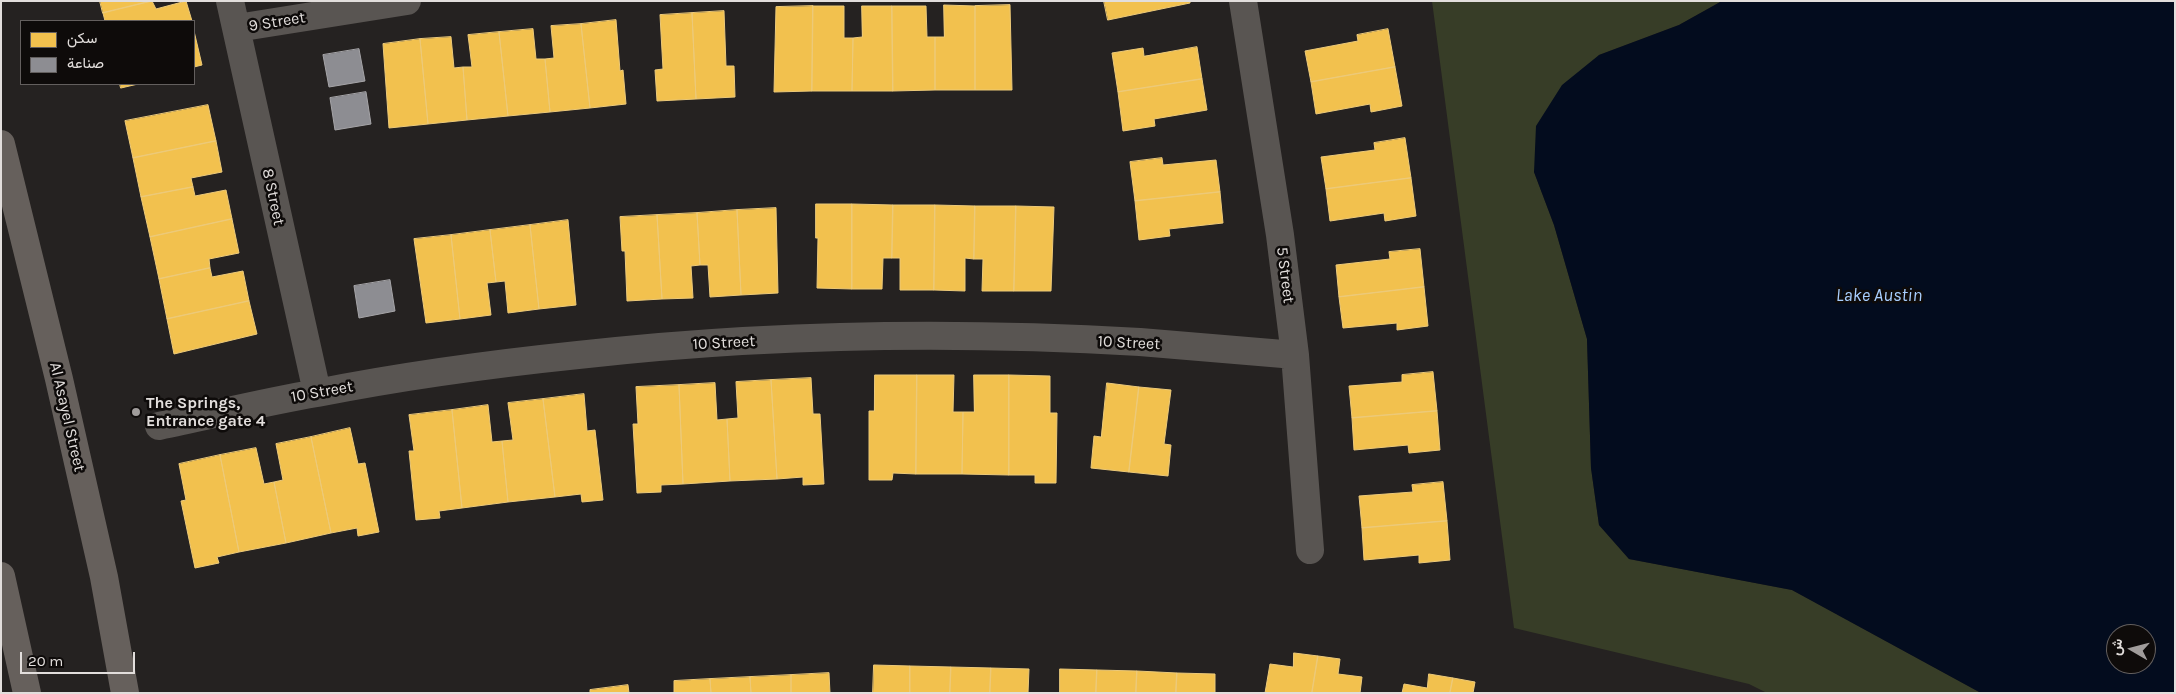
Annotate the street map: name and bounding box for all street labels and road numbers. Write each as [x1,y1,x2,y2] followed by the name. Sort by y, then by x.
[247,8,307,36] street label: 9 Street
[258,167,288,227] street label: 8 Street
[1272,246,1298,304] street label: 5 Street
[692,332,756,354] street label: 10 Street
[1097,332,1161,354] street label: 10 Street
[45,360,89,474] street label: Al Asayel Street
[290,377,354,407] street label: 10 Street

